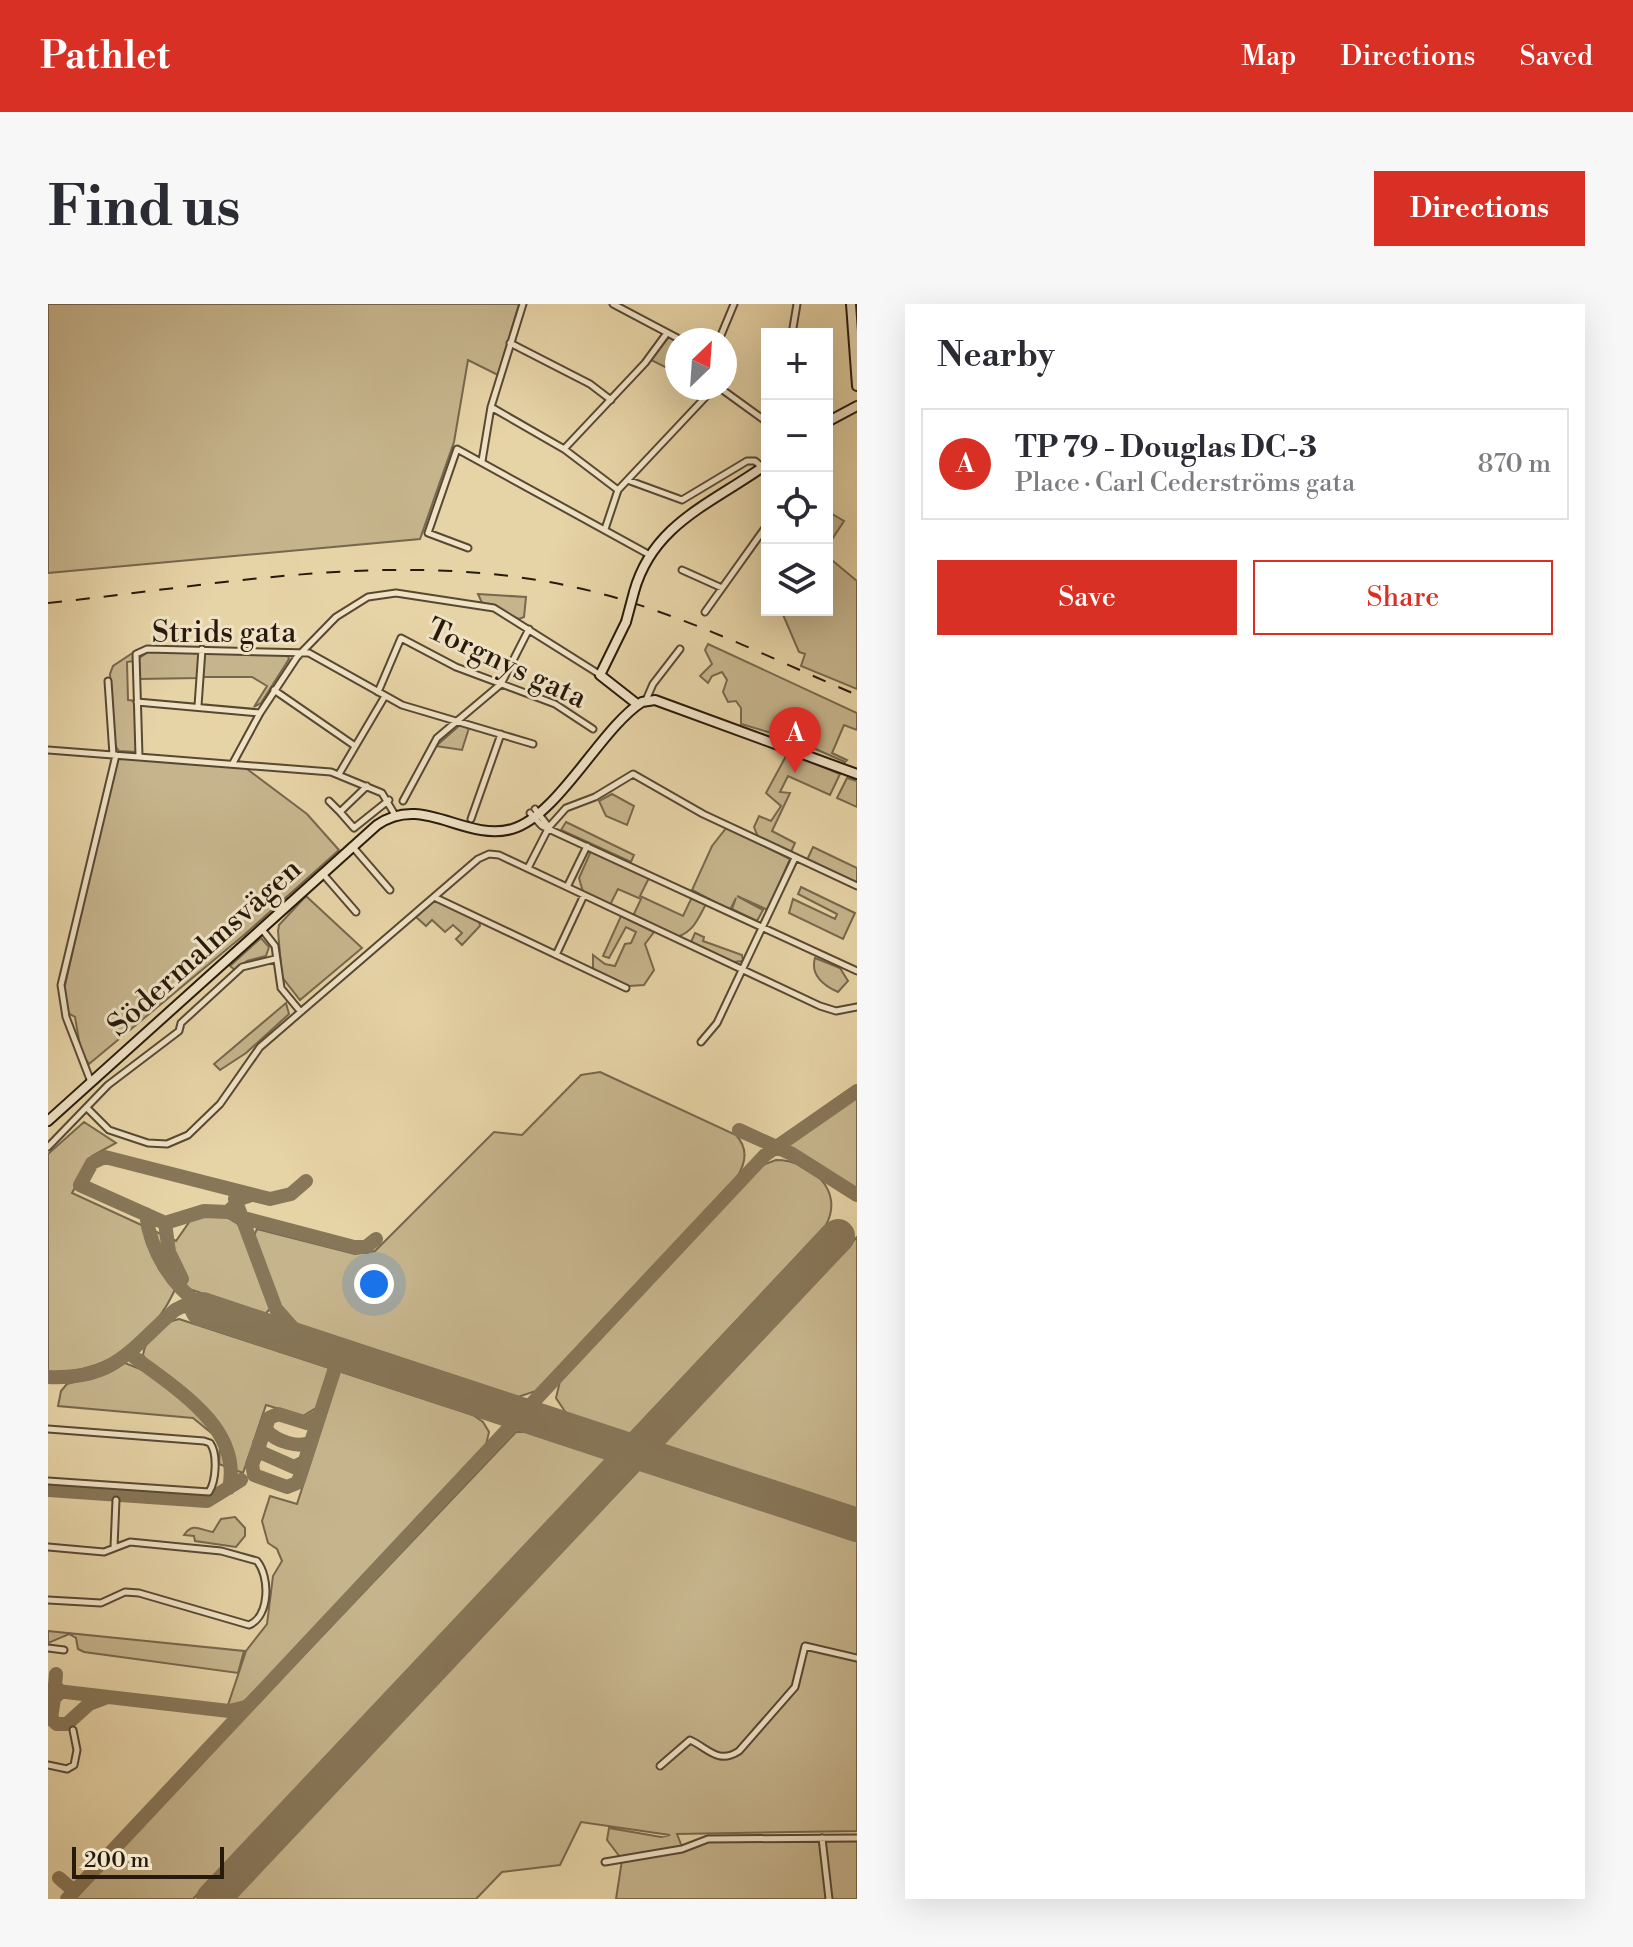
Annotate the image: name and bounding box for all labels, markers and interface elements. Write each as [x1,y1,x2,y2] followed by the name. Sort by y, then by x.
[40,33,170,80] text: Pathlet
[1241,39,1296,74] text: Map
[1340,39,1475,74] text: Directions
[1519,39,1593,74] text: Saved
[1374,171,1585,246] button: Directions
[48,173,241,243] text: Find us
[665,328,737,400] north arrow
[761,328,833,616] map controls
[761,328,833,400] button: +
[937,335,1055,377] text: Nearby
[761,400,833,472] button: −
[1015,429,1317,467] text: TP 79 - Douglas DC-3
[956,448,974,480] text: A
[1478,448,1551,480] text: 870 m
[1015,467,1355,499] text: Place · Carl Cederströms gata
[761,472,833,544] button: locate
[761,544,833,616] button: layers
[937,560,1237,635] button: Save
[1253,560,1553,635] button: Share
[421,610,593,718] street label: Torgnys gata
[152,614,297,652] street label: Strids gata
[769,707,821,773] pin: A
[100,850,310,1045] street label: Södermalmsvägen
[354,1264,394,1304] your location
[72,1843,224,1879] scale bar
[84,1847,150,1874] text: 200 m

